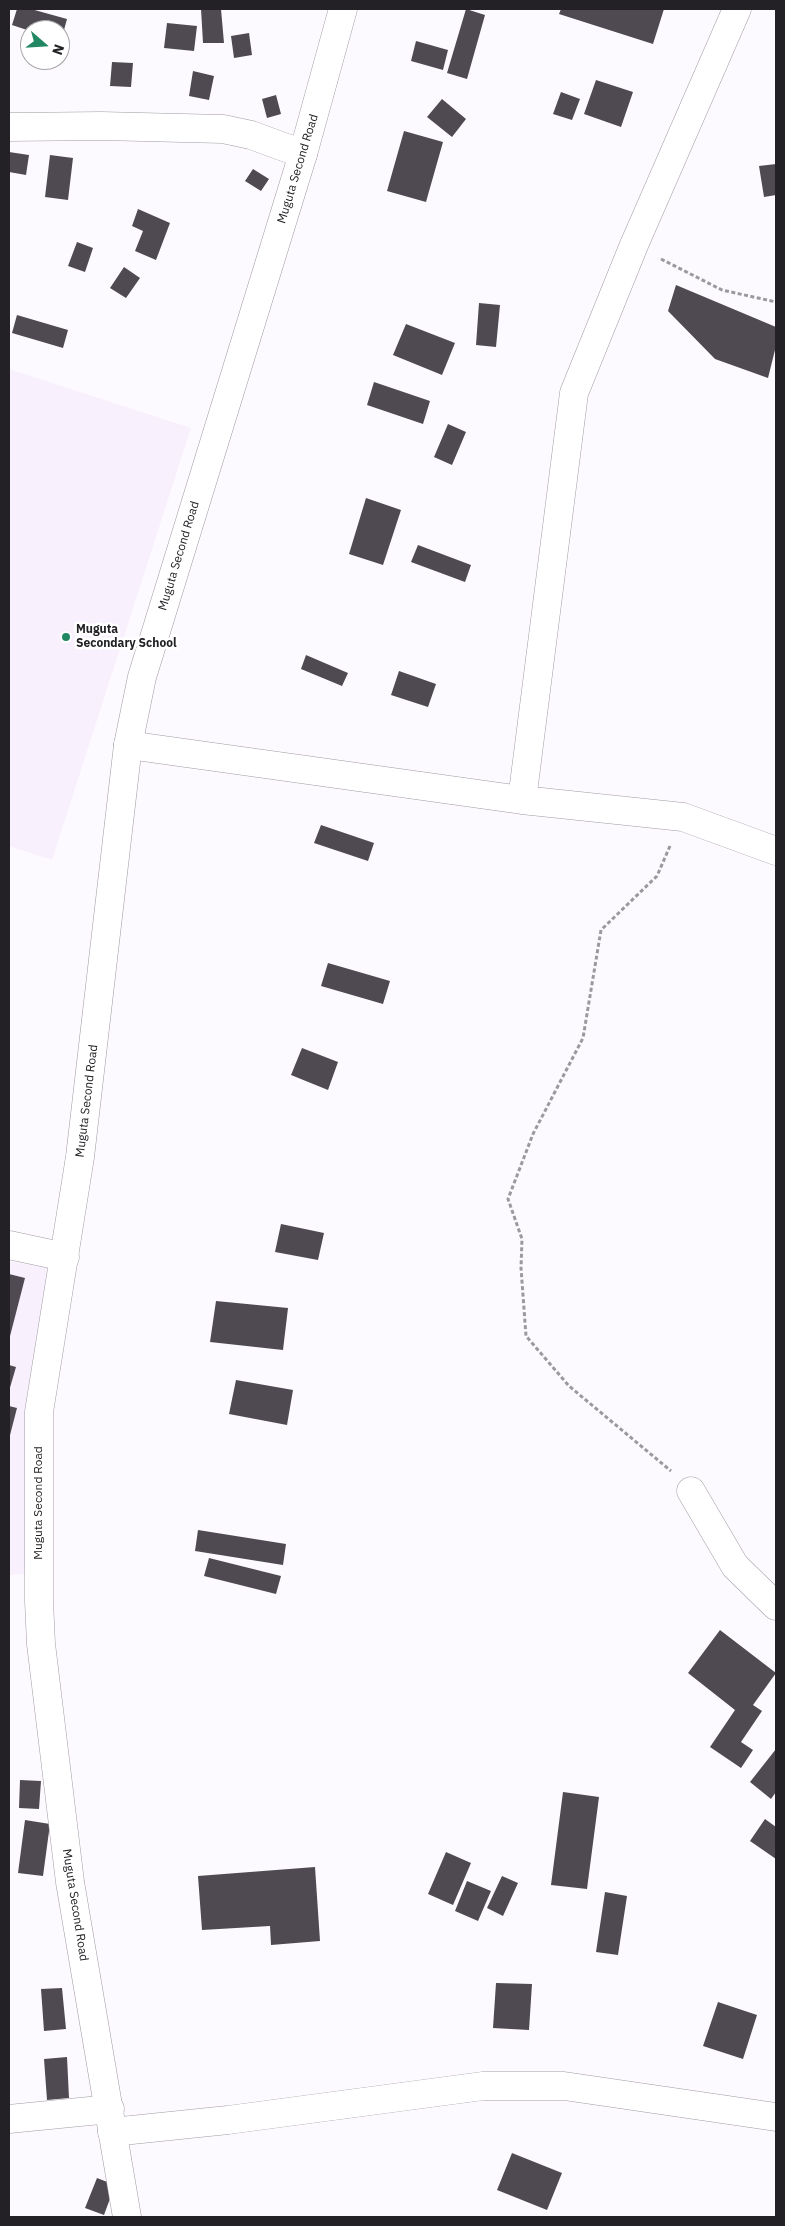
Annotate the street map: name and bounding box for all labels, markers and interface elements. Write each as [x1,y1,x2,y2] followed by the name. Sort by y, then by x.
[20,20,70,70] north arrow
[48,42,68,57] text: N
[275,113,321,225] street label: Muguta Second Road
[156,500,202,612] street label: Muguta Second Road
[76,623,177,651] place label: Muguta Secondary School
[60,631,72,643] marker: Muguta Secondary School
[73,1044,101,1158] street label: Muguta Second Road
[32,1446,46,1560] street label: Muguta Second Road
[59,1848,91,1962] street label: Muguta Second Road

